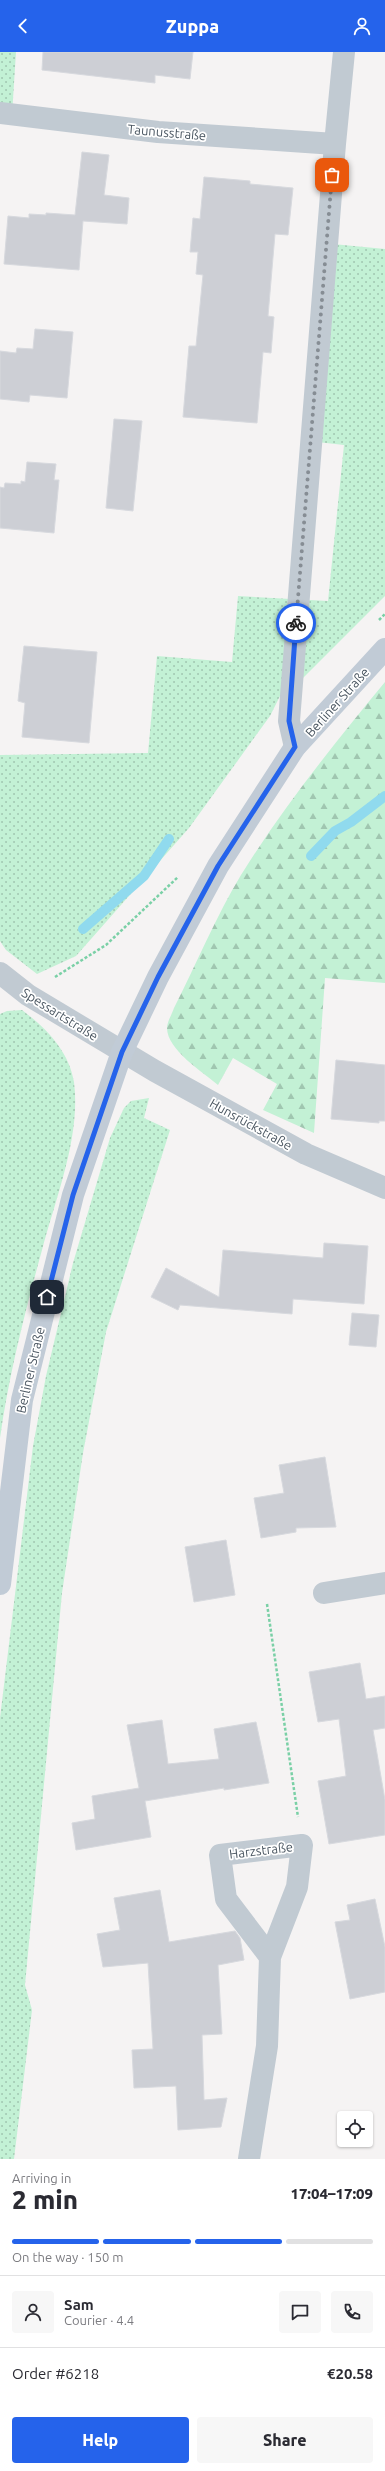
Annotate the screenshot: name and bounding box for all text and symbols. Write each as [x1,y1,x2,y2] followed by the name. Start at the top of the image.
[12,15,34,37] icon: back
[351,15,373,37] icon: person
[166,16,219,36] text: Zuppa
[127,122,207,142] street label: Taunusstraße
[315,158,349,192] pin
[321,164,343,186] icon: bag
[276,603,316,643] courier
[285,612,307,634] icon: bike
[302,665,372,739] street label: Berliner Straße
[19,985,101,1043] street label: Spessartstraße
[207,1096,295,1152] street label: Hunsrückstraße
[30,1280,64,1314] pin
[36,1286,58,1308] icon: home
[13,1326,47,1414] street label: Berliner Straße
[228,1839,294,1861] street label: Harzstraße
[337,2111,373,2147] map controls
[337,2111,373,2147] button: locate
[12,2171,71,2185] text: Arriving in
[12,2185,78,2214] text: 2 min
[290,2185,373,2202] text: 17:04–17:09
[12,2250,124,2264] text: On the way · 150 m
[12,2291,54,2333] button: person
[279,2291,321,2333] button: chat
[331,2291,373,2333] button: phone
[64,2296,94,2313] text: Sam
[64,2313,134,2327] text: Courier · 4.4
[12,2365,99,2382] text: Order #6218
[327,2365,373,2382] text: €20.58
[12,2417,189,2463] button: Help
[197,2417,373,2463] button: Share

